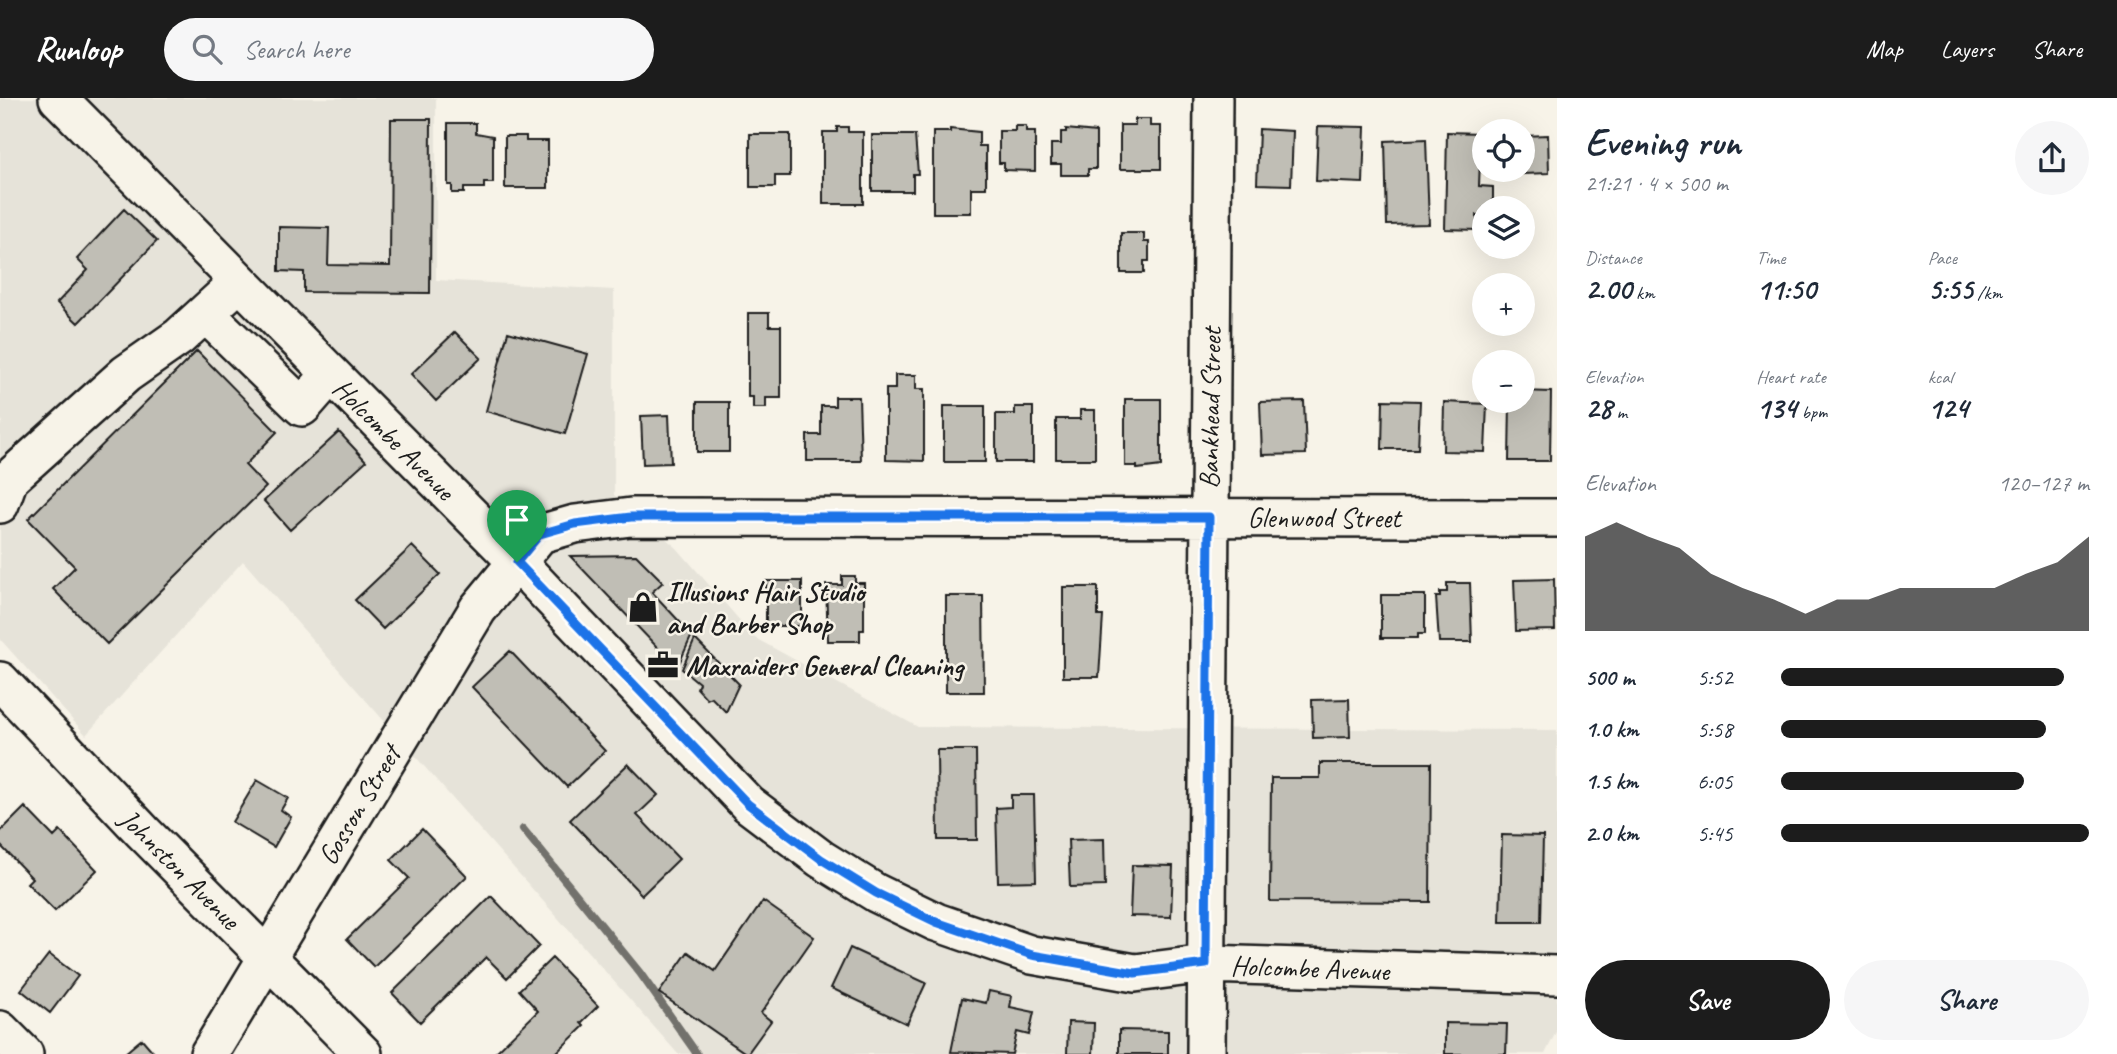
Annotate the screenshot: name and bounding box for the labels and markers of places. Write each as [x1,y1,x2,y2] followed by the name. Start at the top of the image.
[487,490,547,562] pin
[666,574,867,641] place label: Illusions Hair Studio and Barber Shop
[626,590,660,624] shop icon: Illusions Hair Studio and Barber Shop
[646,648,680,682] office icon: Maxraiders General Cleaning
[686,648,966,683] place label: Maxraiders General Cleaning

